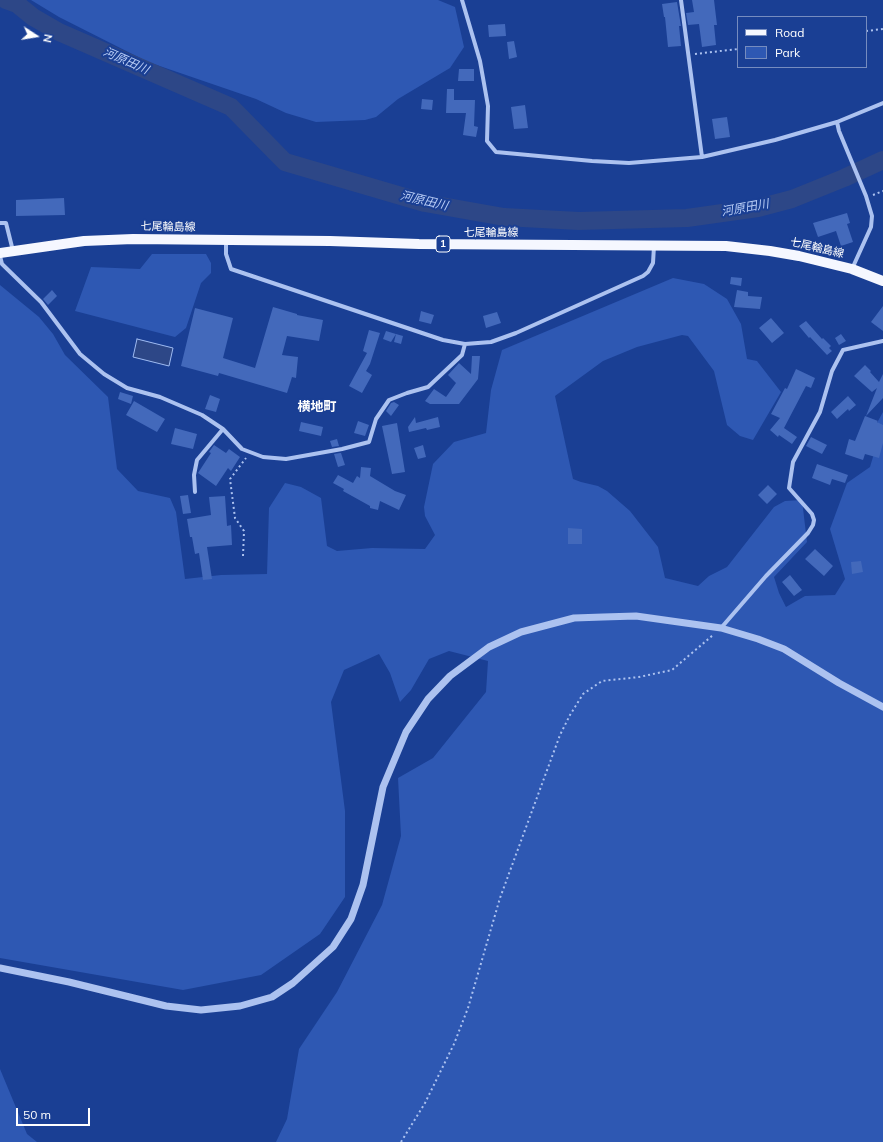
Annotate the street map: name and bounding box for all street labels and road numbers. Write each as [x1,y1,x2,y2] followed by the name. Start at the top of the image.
[140,220,196,234] street label: 七尾輪島線
[464,226,518,240] street label: 七尾輪島線
[789,235,845,261] street label: 七尾輪島線
[436,236,450,252] road number: 1

